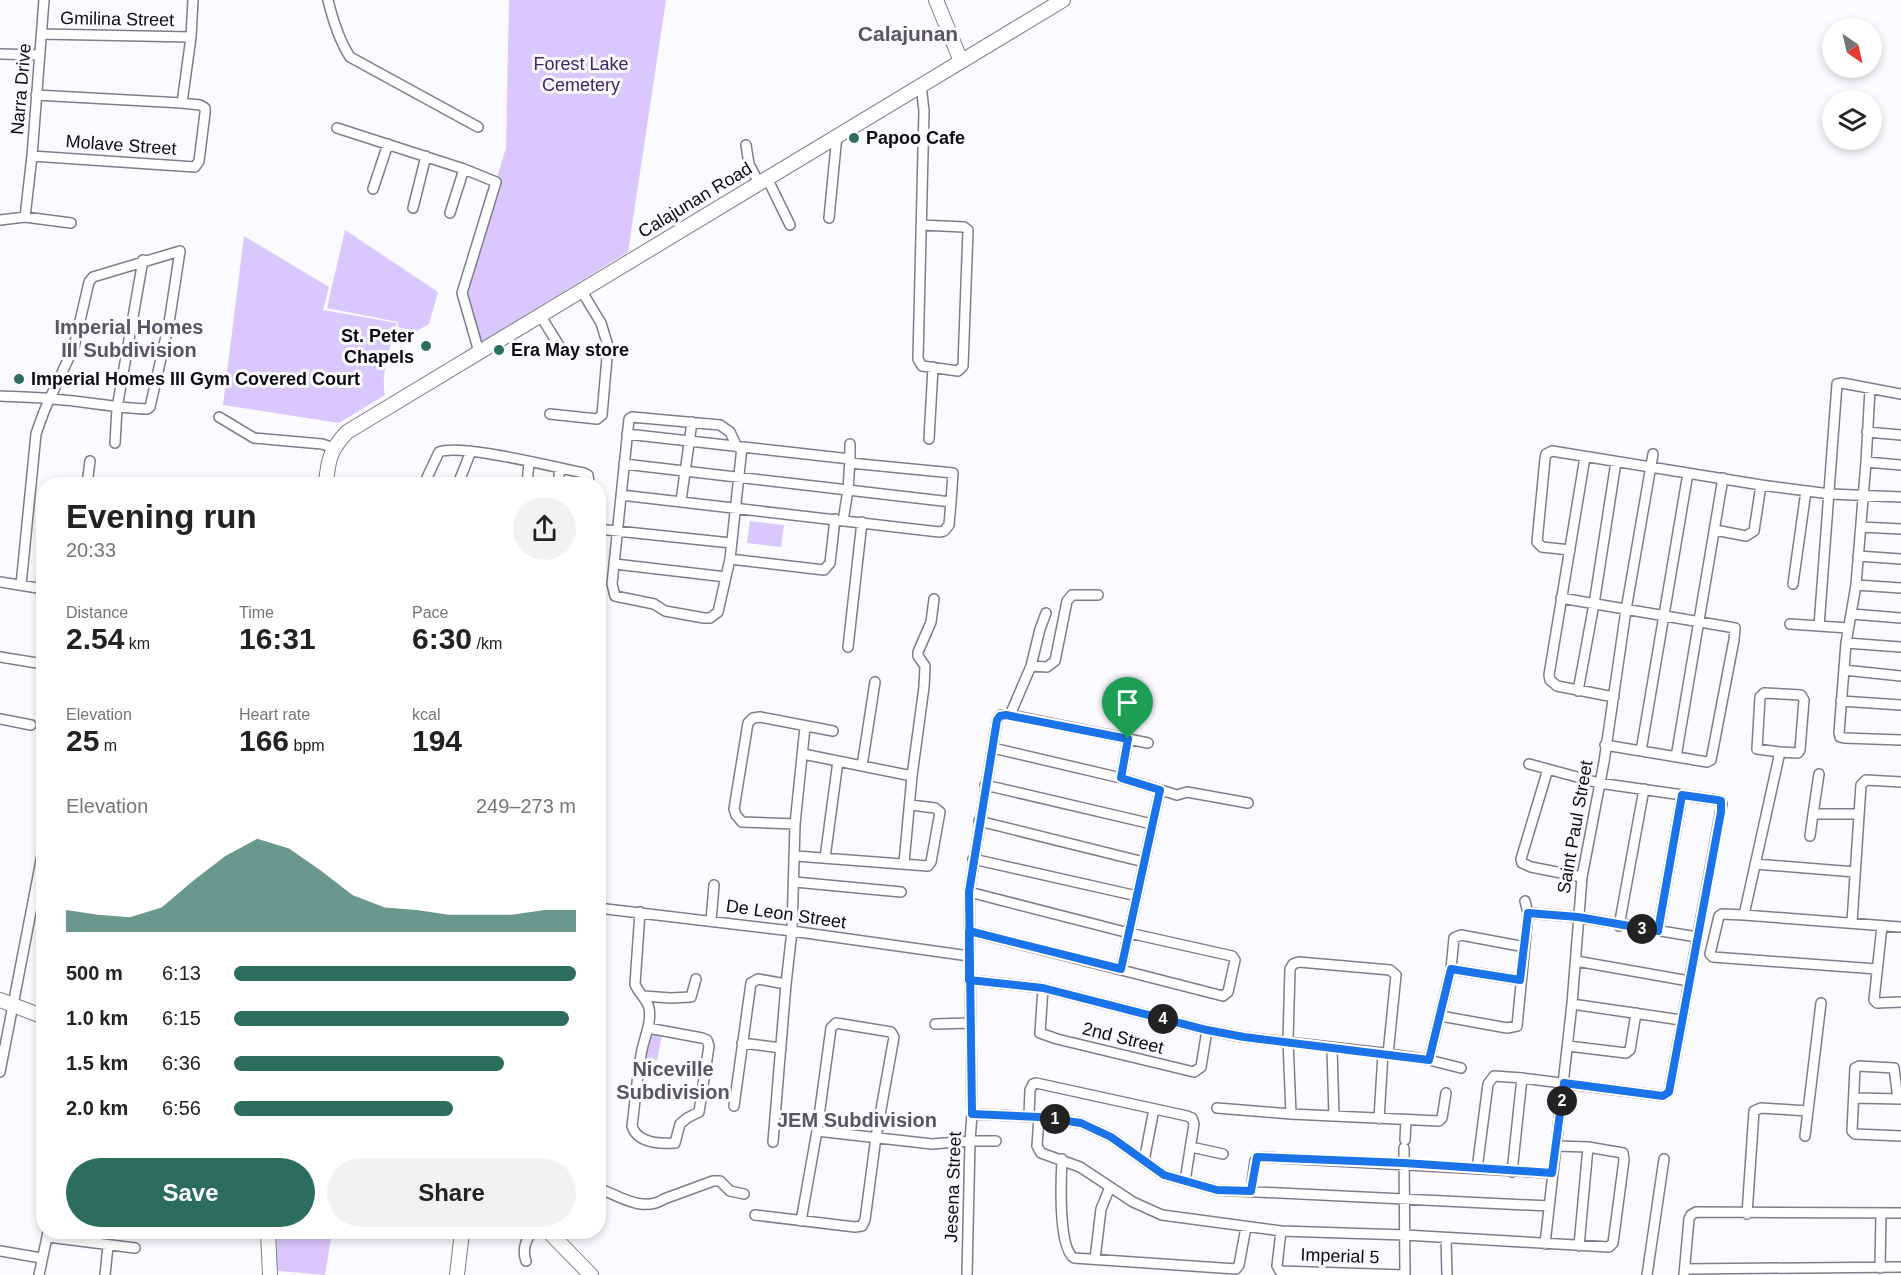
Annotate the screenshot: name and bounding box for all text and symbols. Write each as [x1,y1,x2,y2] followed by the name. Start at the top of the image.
[60,8,174,30] street label: Gmilina Street
[1822,18,1882,78] north arrow
[1822,18,1882,150] map controls
[858,22,958,45] district label: Calajunan
[7,42,35,136] street label: Narra Drive
[533,54,629,95] park label: Forest Lake Cemetery
[1822,90,1882,150] button: layers
[866,128,965,148] place label: Papoo Cafe
[65,131,177,159] street label: Molave Street
[847,131,861,145] marker: Papoo Cafe
[635,158,755,242] street label: Calajunan Road
[55,316,203,361] district label: Imperial Homes III Subdivision
[341,326,414,367] place label: St. Peter Chapels
[419,339,433,353] marker: St. Peter Chapels
[511,340,629,360] place label: Era May store
[492,343,506,357] marker: Era May store
[31,369,360,389] place label: Imperial Homes III Gym Covered Court
[12,372,26,386] marker: Imperial Homes III Gym Covered Court
[513,497,576,560] button: share
[66,498,257,535] text: Evening run
[66,539,116,561] text: 20:33
[66,604,128,621] text: Distance
[239,604,274,621] text: Time
[412,604,448,621] text: Pace
[66,622,124,655] text: 2.54
[239,622,316,655] text: 16:31
[412,622,472,655] text: 6:30
[124,635,150,652] text: km
[472,635,502,652] text: /km
[1102,677,1153,739] pin
[1111,686,1144,719] icon: arrive
[66,706,132,723] text: Elevation
[239,706,310,723] text: Heart rate
[412,706,440,723] text: kcal
[66,724,99,757] text: 25
[239,724,289,757] text: 166
[412,724,462,757] text: 194
[99,737,117,754] text: m
[289,737,325,754] text: bpm
[1553,759,1597,895] street label: Saint Paul Street
[66,795,148,817] text: Elevation
[476,795,576,817] text: 249–273 m
[725,896,847,932] street label: De Leon Street
[1627,914,1657,944] pin: 3
[1638,920,1646,937] text: 3
[66,962,123,984] text: 500 m
[162,962,201,984] text: 6:13
[1148,1004,1178,1034] pin: 4
[66,1007,128,1029] text: 1.0 km
[162,1007,201,1029] text: 6:15
[1159,1010,1167,1027] text: 4
[1080,1018,1166,1058] street label: 2nd Street
[66,1052,128,1074] text: 1.5 km
[162,1052,201,1074] text: 6:36
[616,1058,730,1103] district label: Niceville Subdivision
[1547,1086,1577,1116] pin: 2
[1558,1092,1566,1109] text: 2
[66,1097,128,1119] text: 2.0 km
[162,1097,201,1119] text: 6:56
[1040,1104,1070,1134] pin: 1
[777,1109,937,1131] district label: JEM Subdivision
[1051,1110,1059,1127] text: 1
[941,1131,965,1243] street label: Jesena Street
[66,1158,315,1227] button: Save
[327,1158,576,1227] button: Share
[1300,1245,1380,1267] street label: Imperial 5

